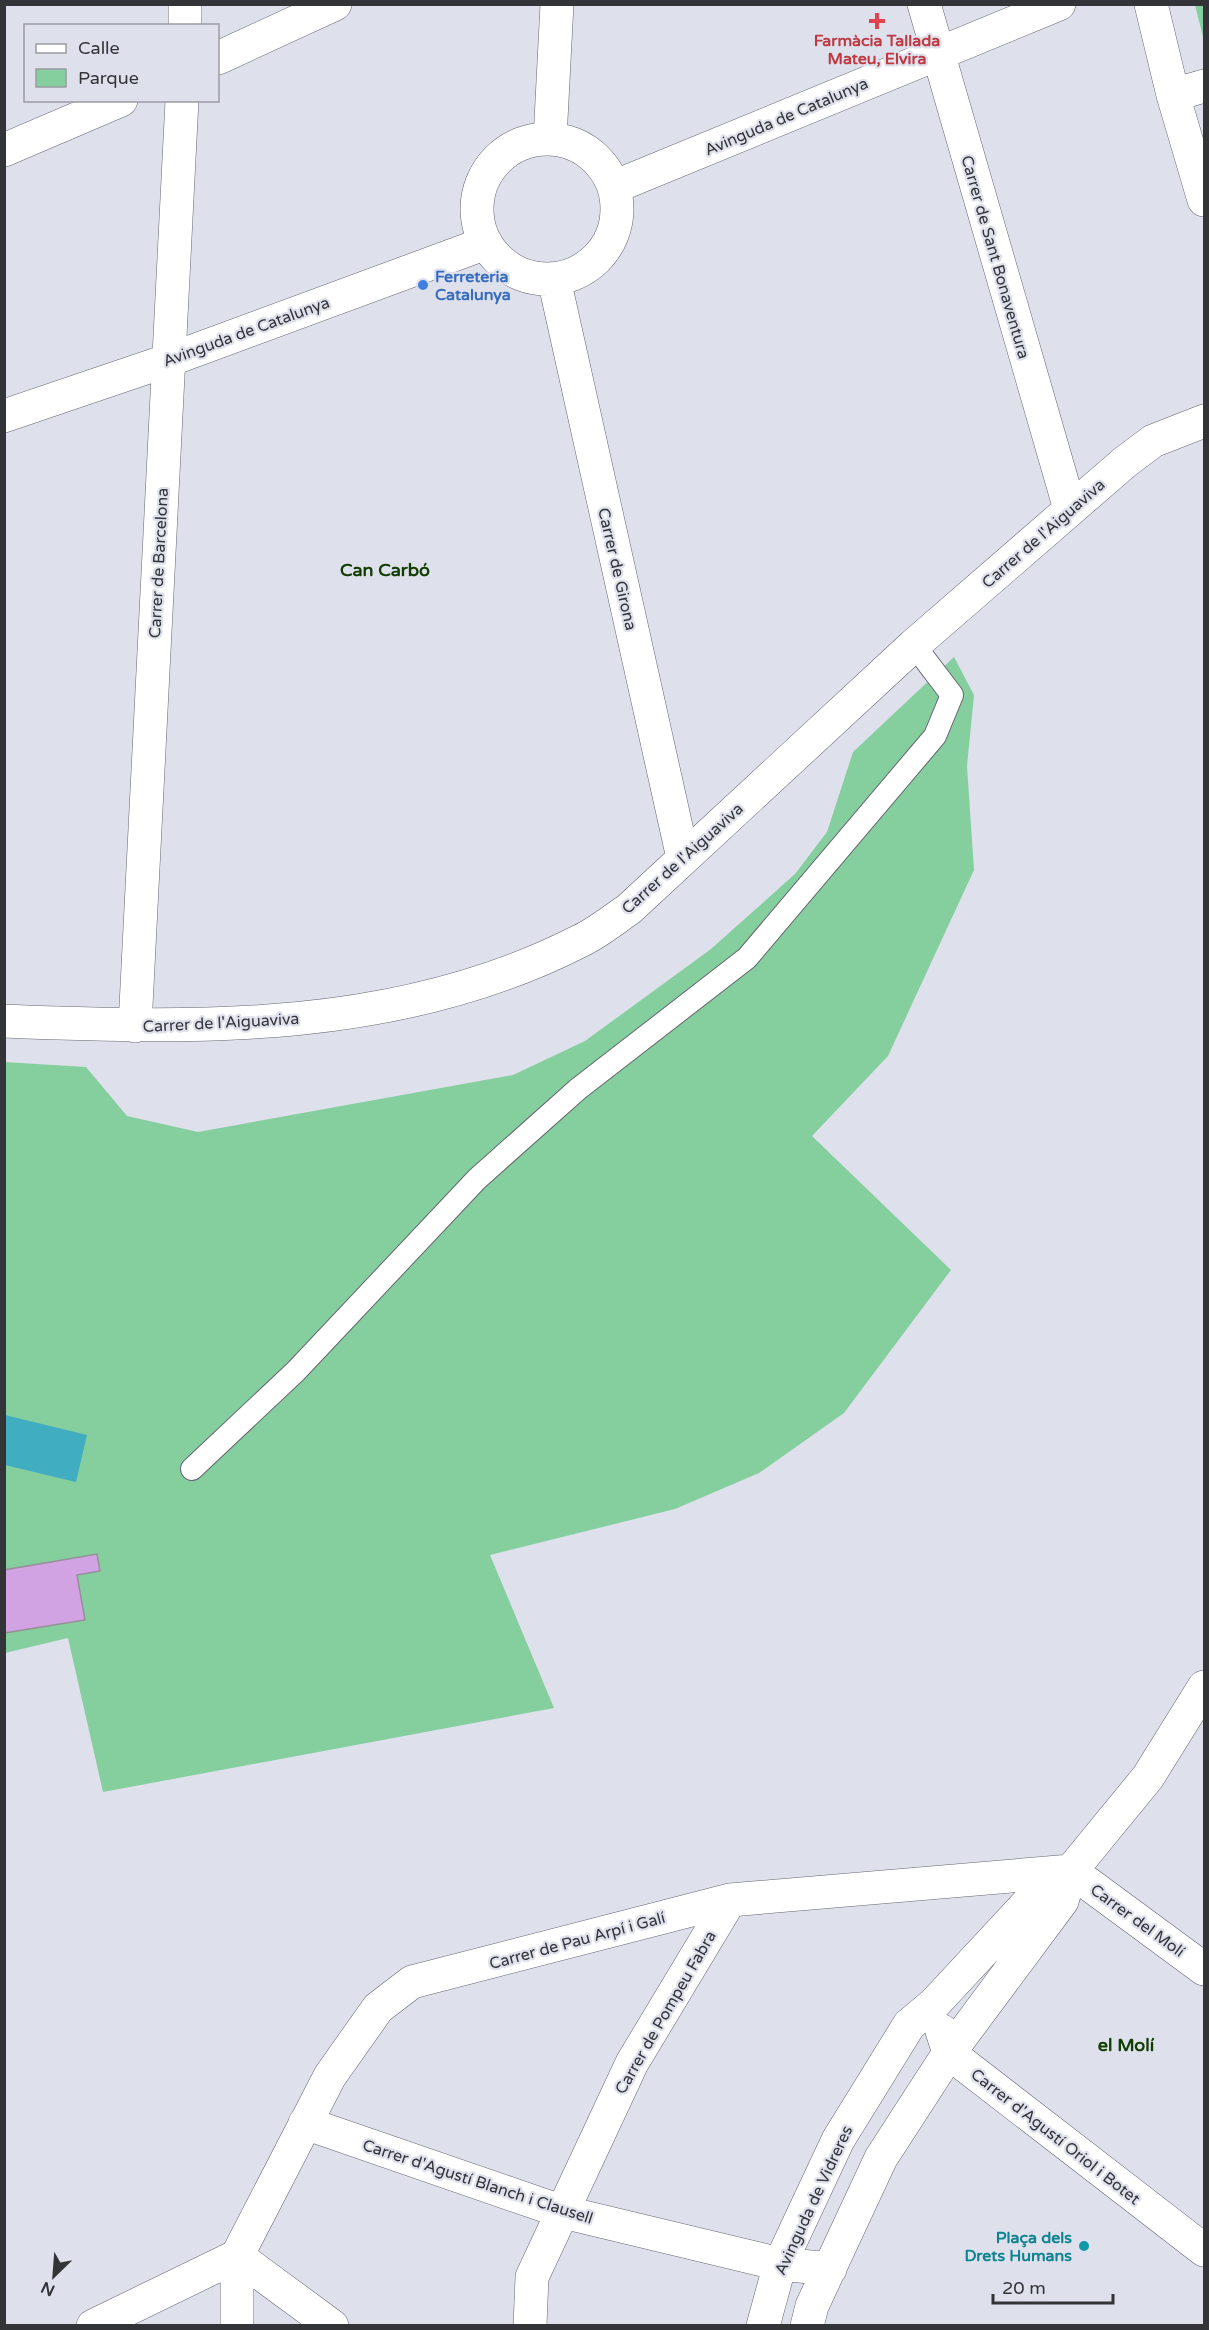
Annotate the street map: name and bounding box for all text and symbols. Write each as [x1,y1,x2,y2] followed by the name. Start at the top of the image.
[870,14,884,28] marker: Farmàcia Tallada Mateu, Elvira
[24,24,219,102] legend
[814,31,940,69] place label: Farmàcia Tallada Mateu, Elvira
[78,37,120,59] text: Calle
[78,67,139,89] text: Parque
[702,73,871,160] street label: Avinguda de Catalunya
[956,153,1034,361] street label: Carrer de Sant Bonaventura
[435,267,511,305] place label: Ferreteria Catalunya
[416,278,430,292] marker: Ferreteria Catalunya
[160,292,332,371] street label: Avinguda de Catalunya
[978,475,1109,593] street label: Carrer de l'Aiguaviva
[145,487,173,639] street label: Carrer de Barcelona
[593,506,641,632] street label: Carrer de Girona
[340,559,430,581] district label: Can Carbó
[618,799,748,919] street label: Carrer de l'Aiguaviva
[142,1009,300,1037] street label: Carrer de l'Aiguaviva
[1086,1880,1188,1962] street label: Carrer del Molí
[487,1908,667,1974] street label: Carrer de Pau Arpí i Galí
[611,1927,721,2098] street label: Carrer de Pompeu Fabra
[1098,2034,1155,2056] district label: el Molí
[967,2064,1144,2209] street label: Carrer d'Agustí Oriol i Botet
[770,2123,857,2278] street label: Avinguda de Vidreres
[360,2135,596,2229] street label: Carrer d'Agustí Blanch i Clausell
[965,2228,1072,2266] place label: Plaça dels Drets Humans
[1077,2239,1091,2253] marker: Plaça dels Drets Humans
[24,2246,84,2306] north arrow
[993,2267,1113,2305] scale bar
[38,2277,58,2300] text: N
[1002,2277,1046,2299] text: 20 m

